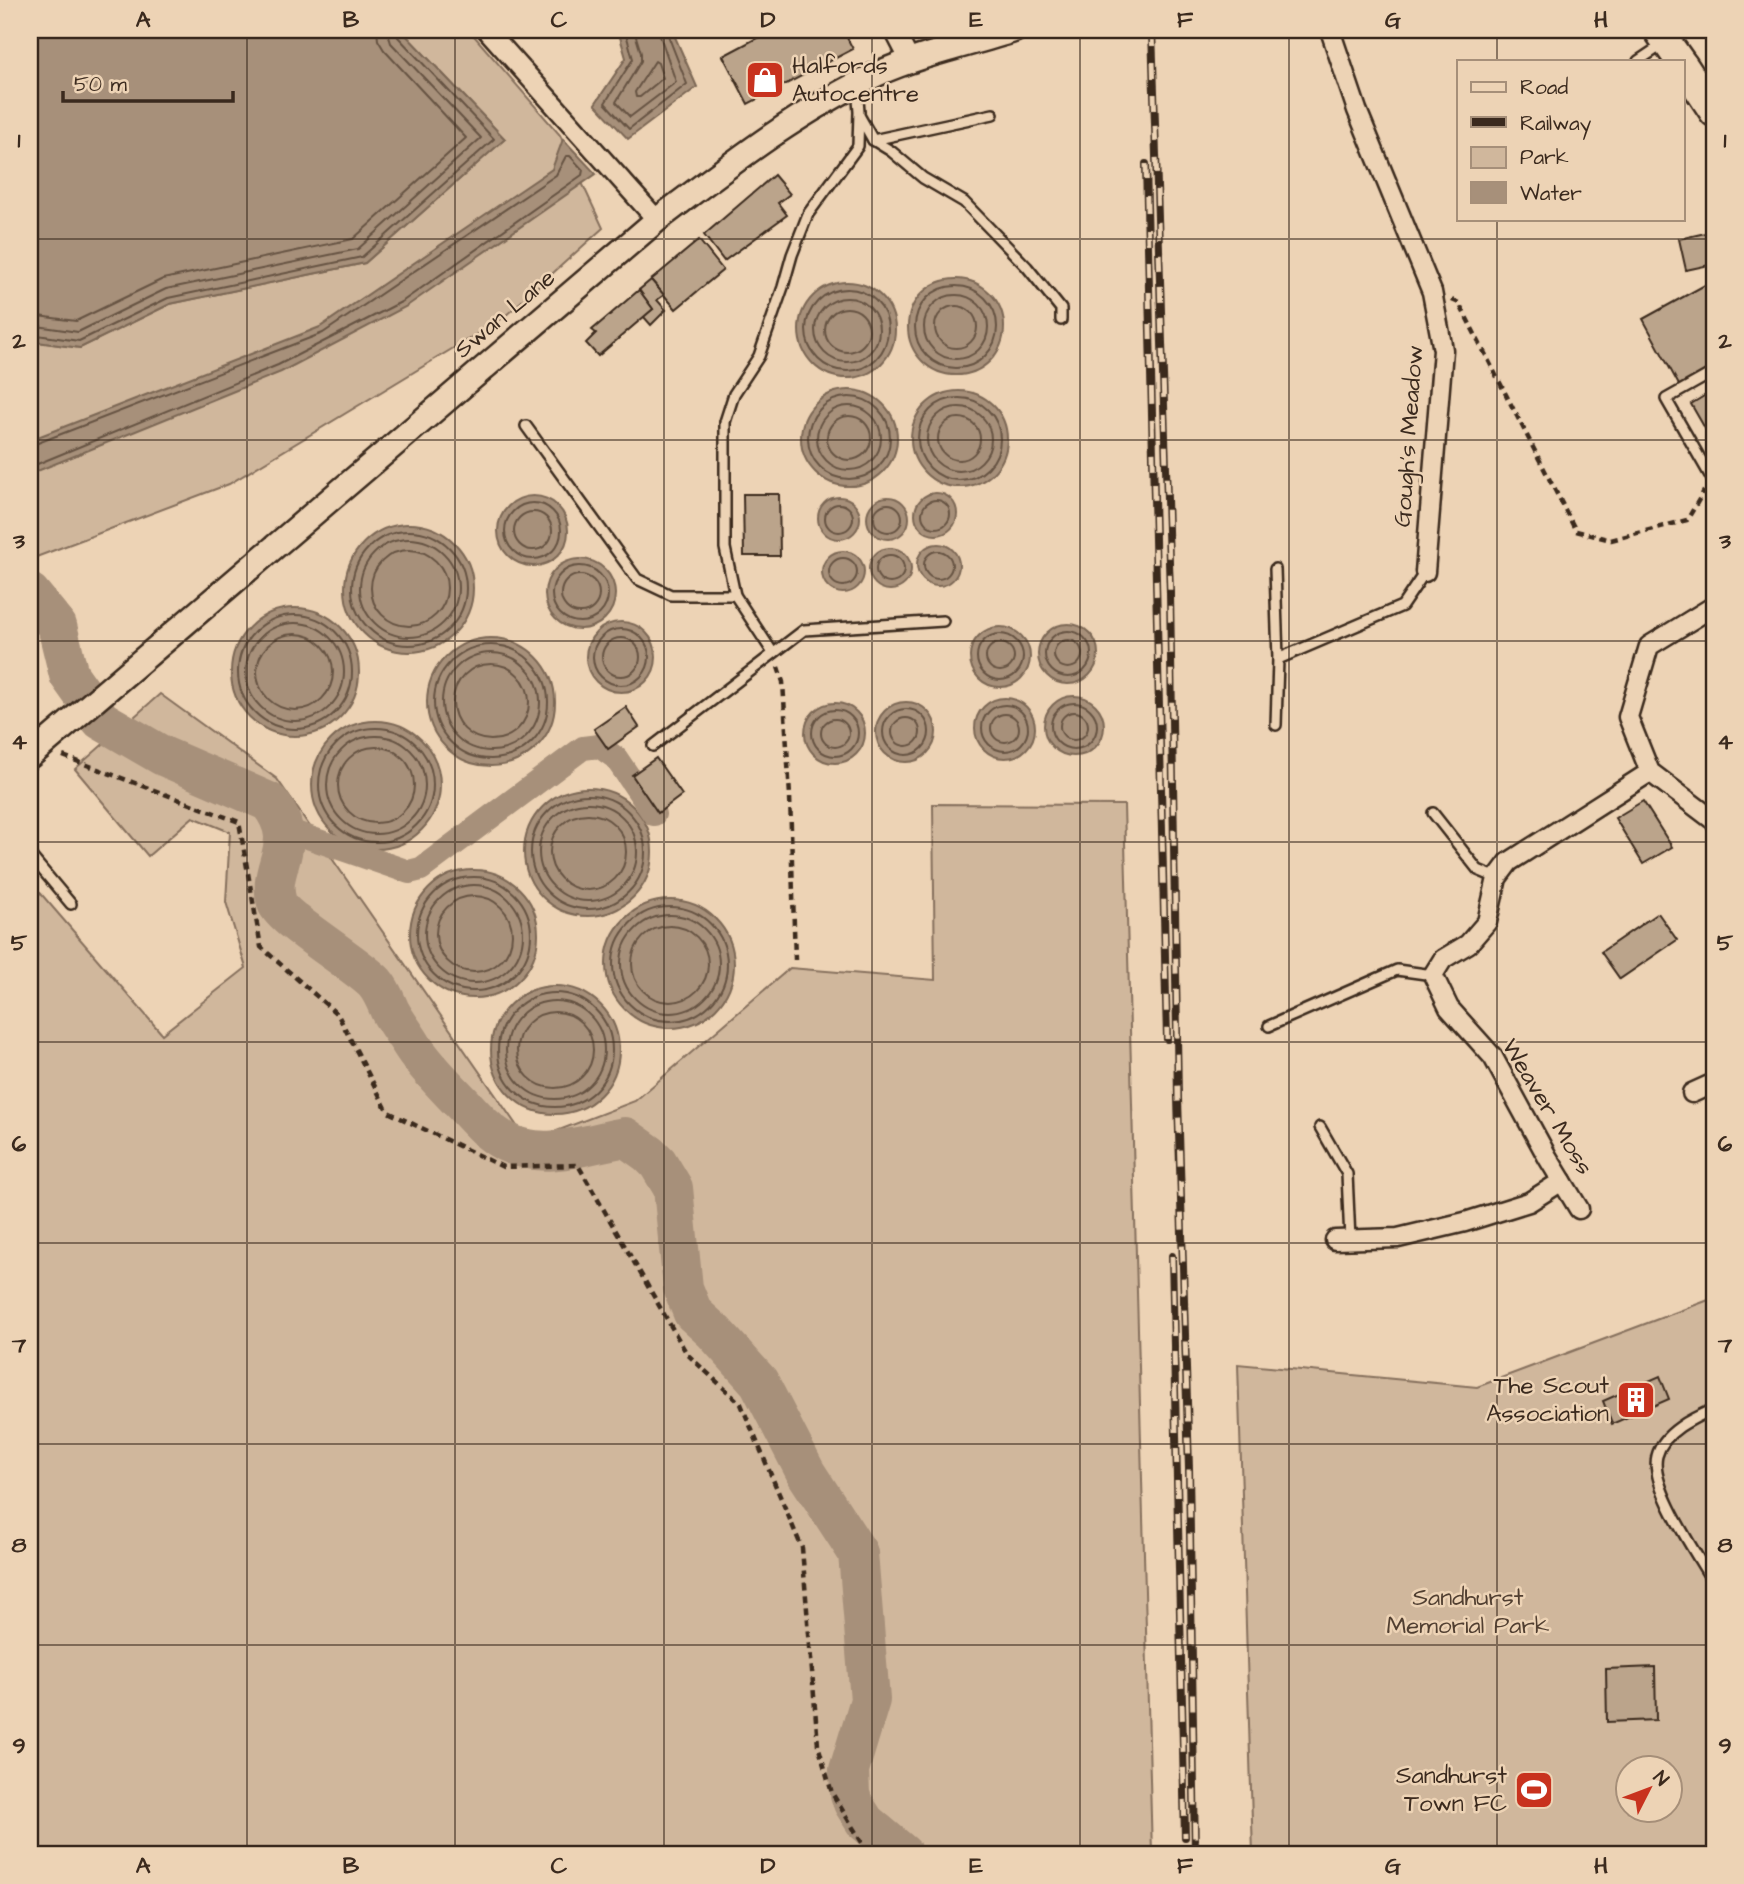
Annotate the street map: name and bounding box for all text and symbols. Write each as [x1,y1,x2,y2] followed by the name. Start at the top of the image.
[136,4,151,36] text: A
[343,4,360,36] text: B
[551,4,568,36] text: C
[761,4,776,36] text: D
[969,4,983,36] text: E
[1177,4,1194,36] text: F
[1385,4,1401,36] text: G
[1594,4,1608,36] text: H
[792,49,919,111] place label: Halfords Autocentre
[744,59,786,101] shop icon: Halfords Autocentre
[63,60,233,104] scale bar
[1457,60,1684,220] legend
[74,70,128,99] text: 50 m
[1520,73,1568,102] text: Road
[1520,109,1592,140] text: Railway
[18,124,21,156] text: 1
[1724,124,1727,156] text: 1
[1520,143,1569,172] text: Park
[1520,179,1582,208] text: Water
[447,262,563,366] street label: Swan Lane
[11,325,26,357] text: 2
[1717,325,1732,357] text: 2
[1386,344,1433,528] street label: Gough's Meadow
[12,525,25,557] text: 3
[1718,525,1731,557] text: 3
[11,726,27,758] text: 4
[1717,726,1733,758] text: 4
[11,927,28,959] text: 5
[1717,927,1734,959] text: 5
[1493,1032,1601,1182] street label: Weaver Moss
[12,1128,27,1160] text: 6
[1718,1128,1733,1160] text: 6
[11,1329,27,1361] text: 7
[1717,1329,1733,1361] text: 7
[1486,1369,1609,1431] place label: The Scout Association
[1615,1379,1657,1421] building icon: The Scout Association
[12,1529,27,1561] text: 8
[1718,1529,1733,1561] text: 8
[1387,1581,1550,1643] park label: Sandhurst Memorial Park
[12,1730,26,1762] text: 9
[1718,1730,1732,1762] text: 9
[1614,1755,1684,1825] north arrow
[1396,1759,1507,1821] place label: Sandhurst Town FC
[1646,1765,1675,1792] text: N
[1513,1769,1555,1811] sports icon: Sandhurst Town FC
[136,1850,151,1882] text: A
[343,1850,360,1882] text: B
[551,1850,568,1882] text: C
[761,1850,776,1882] text: D
[969,1850,983,1882] text: E
[1177,1850,1194,1882] text: F
[1385,1850,1401,1882] text: G
[1594,1850,1608,1882] text: H

